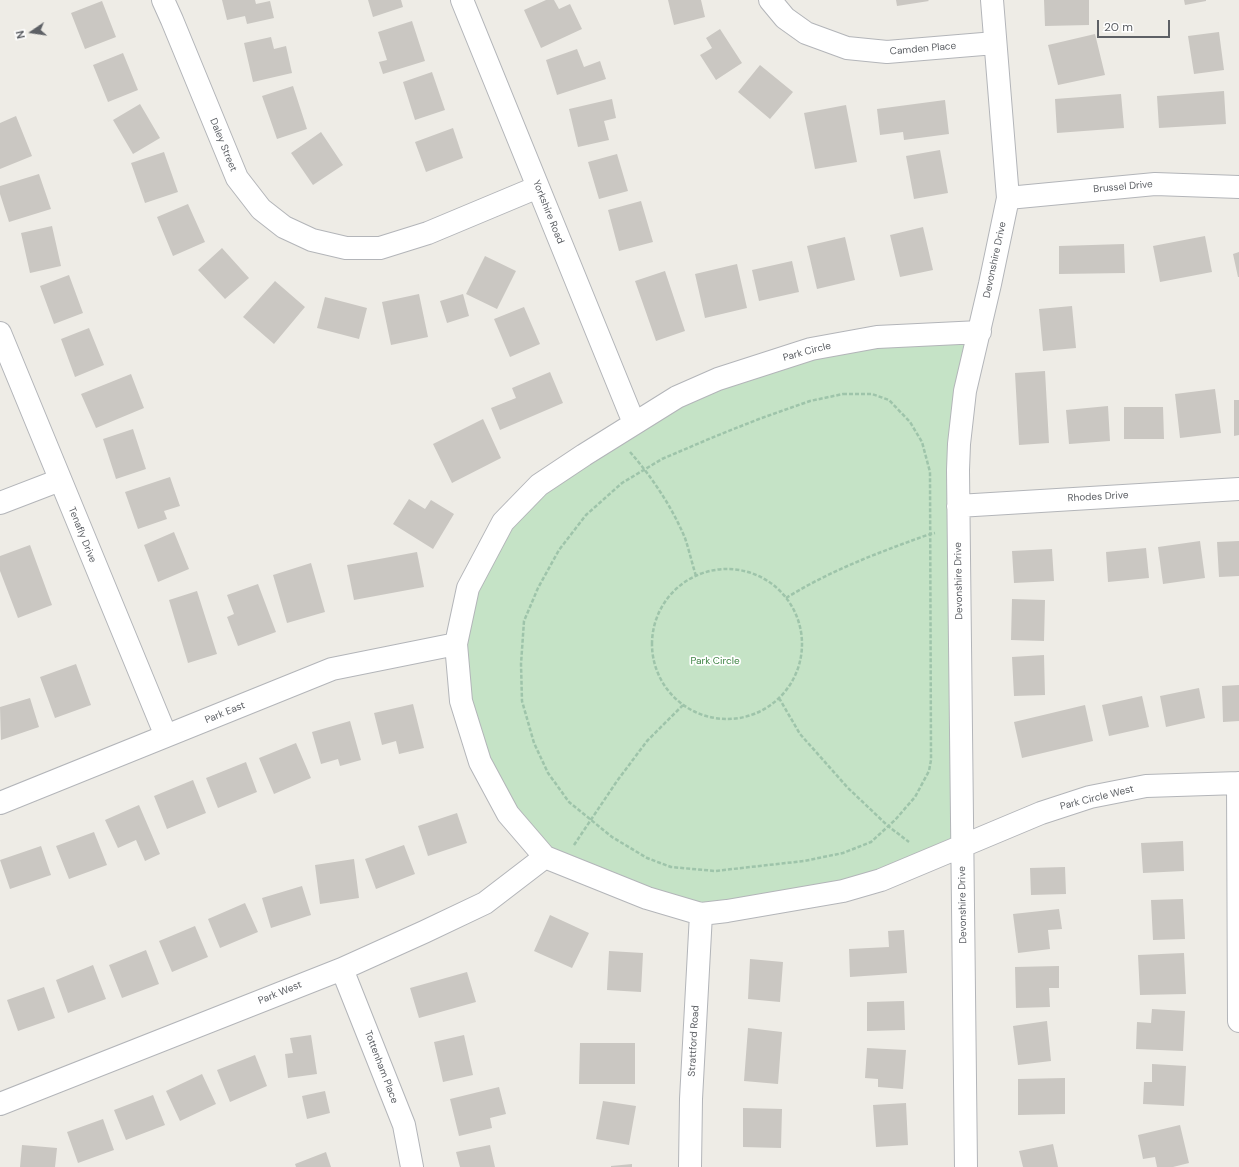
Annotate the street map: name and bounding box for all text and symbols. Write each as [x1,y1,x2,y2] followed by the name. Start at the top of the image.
[12,12,52,52] north arrow
[1099,12,1172,38] scale bar
[1104,19,1133,35] text: 20 m
[13,29,28,40] text: N
[889,40,957,58] street label: Camden Place
[207,117,239,173] street label: Daley Street
[530,178,566,246] street label: Yorkshire Road
[1093,178,1153,196] street label: Brussel Drive
[981,221,1009,299] street label: Devonshire Drive
[782,340,832,364] street label: Park Circle
[1067,489,1129,505] street label: Rhodes Drive
[65,505,99,565] street label: Tenafly Drive
[952,542,966,620] street label: Devonshire Drive
[690,655,740,667] park label: Park Circle
[203,700,247,726] street label: Park East
[1059,783,1135,813] street label: Park Circle West
[956,866,970,944] street label: Devonshire Drive
[256,979,304,1007] street label: Park West
[686,1005,702,1077] street label: Strattford Road
[362,1029,400,1105] street label: Tottenham Place

